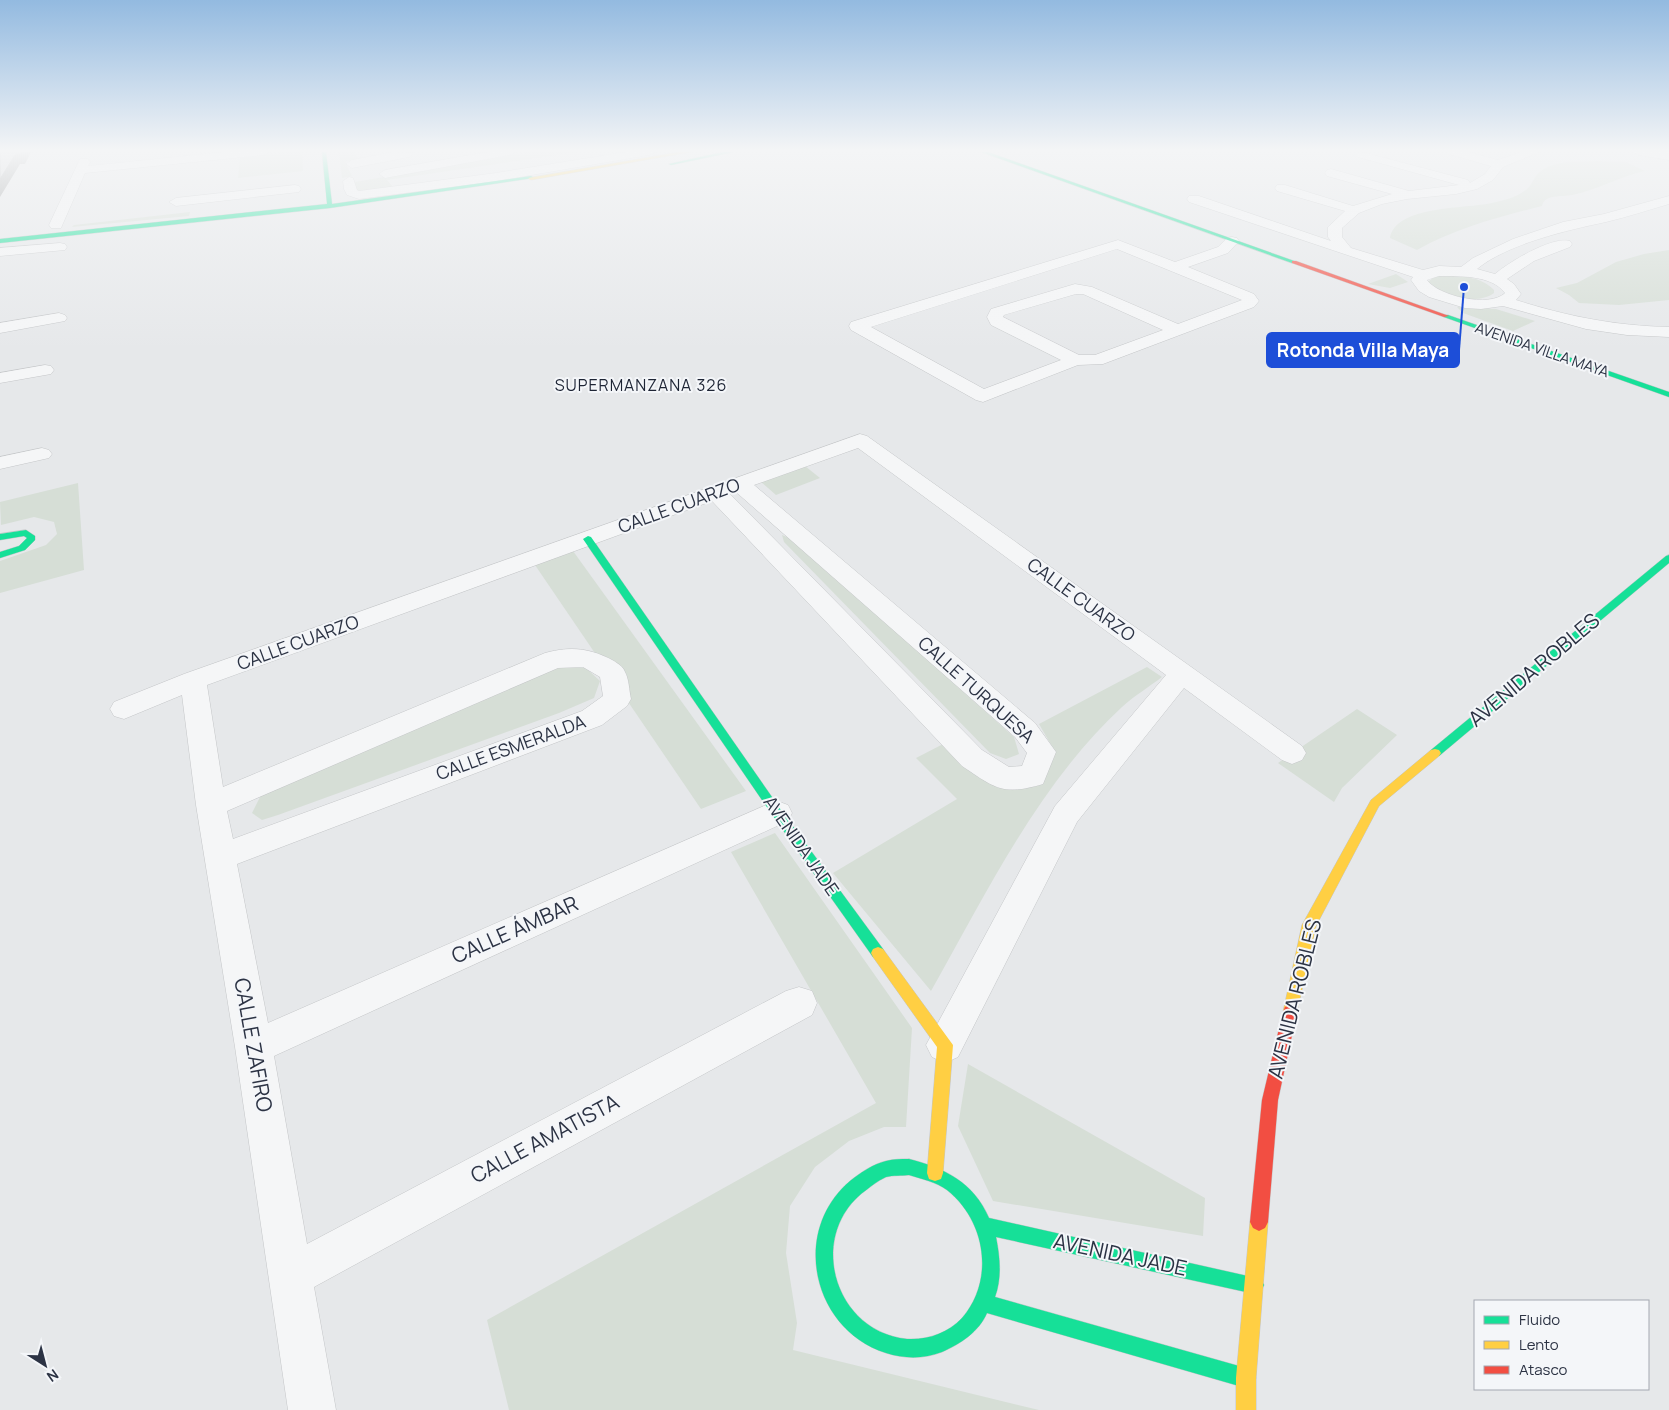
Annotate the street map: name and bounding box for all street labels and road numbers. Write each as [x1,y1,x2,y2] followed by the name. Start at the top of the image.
[1472,317,1612,382] street label: AVENIDA VILLA MAYA
[614,472,743,538] street label: CALLE CUARZO
[1023,552,1140,647] street label: CALLE CUARZO
[1462,606,1605,732] street label: AVENIDA ROBLES
[233,609,362,675] street label: CALLE CUARZO
[913,631,1040,748] street label: CALLE TURQUESA
[433,709,589,785] street label: CALLE ESMERALDA
[759,791,845,900] street label: AVENIDA JADE
[447,889,582,970] street label: CALLE ÁMBAR
[1261,916,1327,1081] street label: AVENIDA ROBLES
[228,976,280,1114] street label: CALLE ZAFIRO
[465,1087,624,1189] street label: CALLE AMATISTA
[1051,1226,1189,1282] street label: AVENIDA JADE

